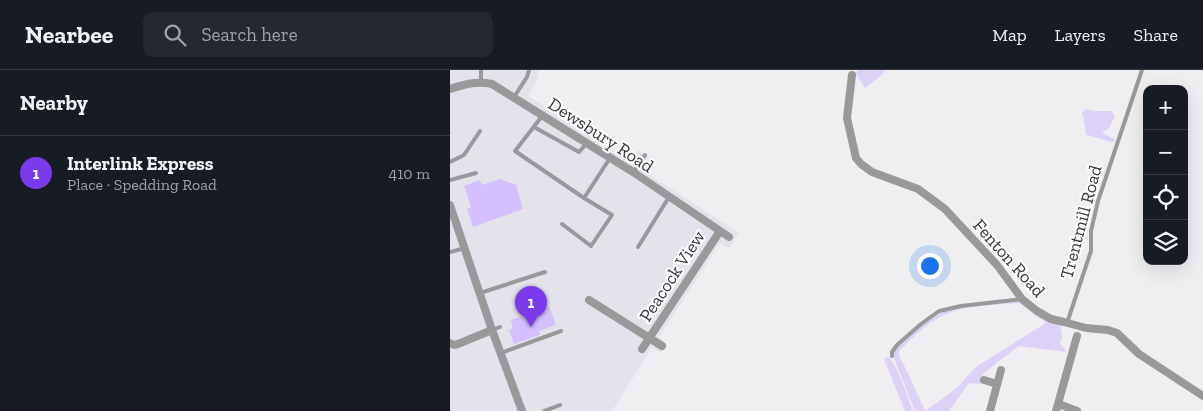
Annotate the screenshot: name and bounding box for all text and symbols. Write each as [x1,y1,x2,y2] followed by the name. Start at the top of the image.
[143,12,493,57] search box
[25,20,113,49] text: Nearbee
[161,21,189,49] icon: search
[201,23,298,46] text: Search here
[992,24,1027,46] text: Map
[1055,24,1106,46] text: Layers
[1134,24,1178,46] text: Share
[1143,85,1188,265] map controls
[1143,85,1188,130] button: +
[20,90,88,115] text: Nearby
[544,93,658,177] street label: Dewsbury Road
[1143,130,1188,175] button: −
[67,152,214,175] text: Interlink Express
[1055,163,1107,281] street label: Trentmill Road
[33,164,39,183] text: 1
[389,164,430,183] text: 410 m
[67,175,217,194] text: Place · Spedding Road
[1143,175,1188,220] button: locate
[968,214,1050,302] street label: Fenton Road
[1143,220,1188,265] button: layers
[634,226,710,326] street label: Peacock View
[917,253,943,279] your location
[515,286,547,327] pin: 1

